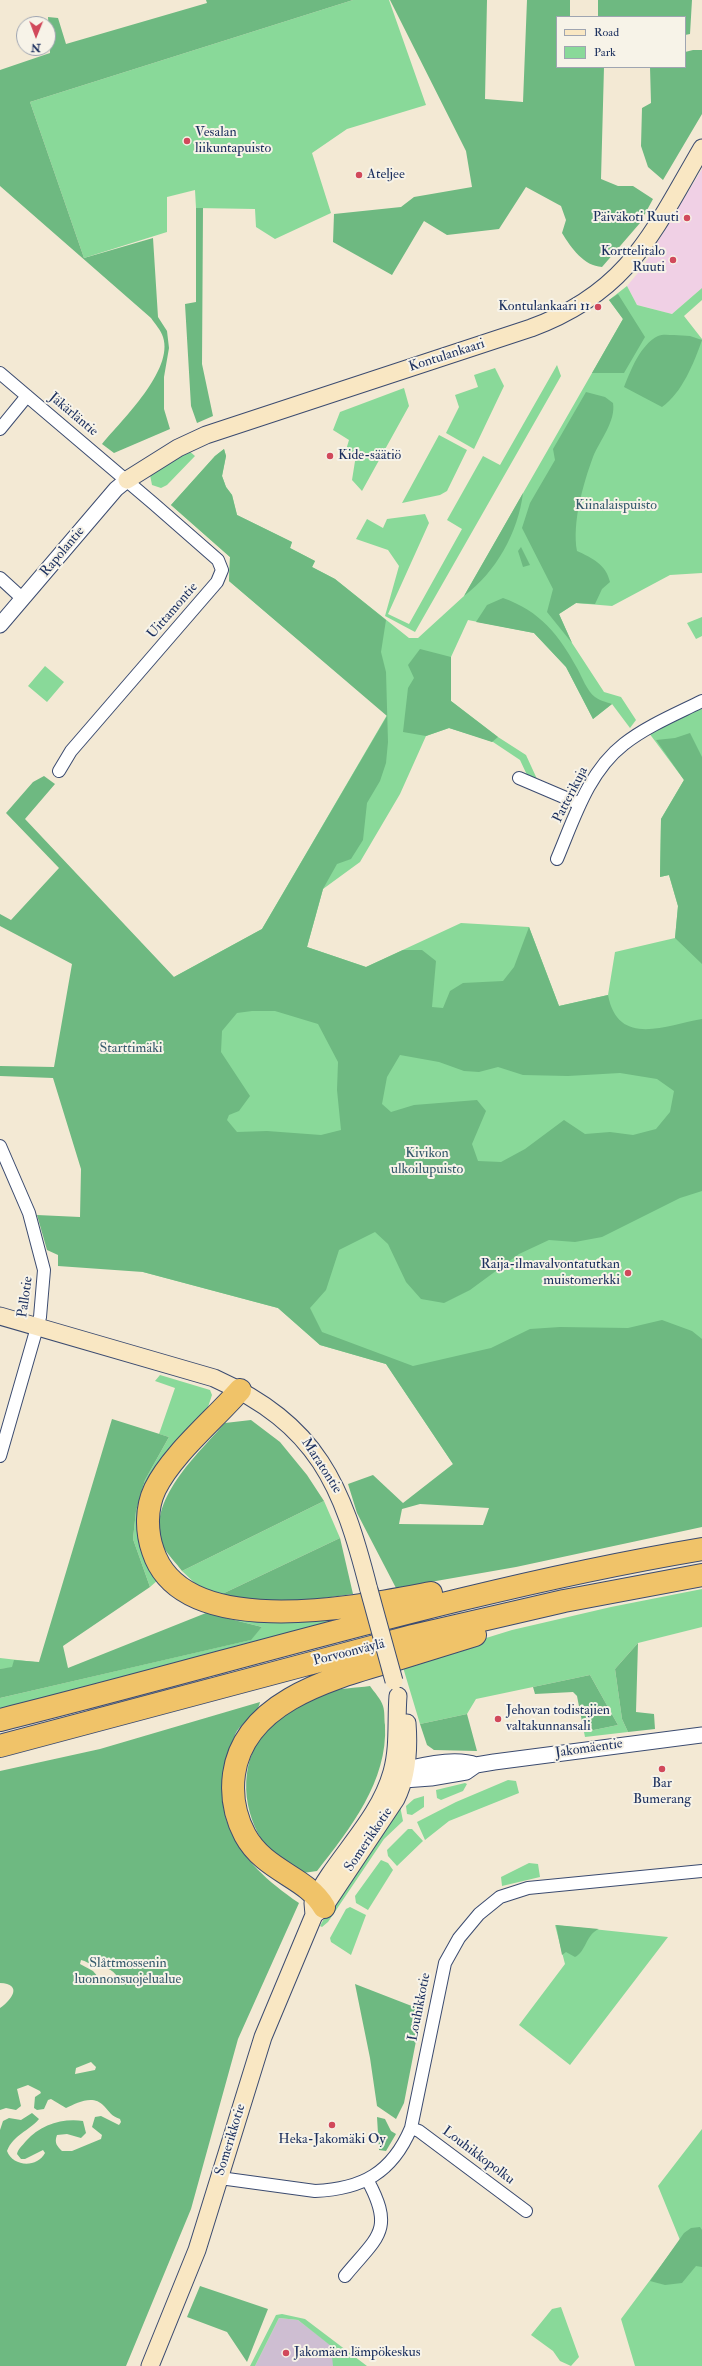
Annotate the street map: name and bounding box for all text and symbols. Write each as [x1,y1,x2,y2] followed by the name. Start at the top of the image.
[16,16,56,56] north arrow
[556,16,686,68] legend
[594,25,619,40] text: Road
[31,41,41,54] text: N
[594,45,616,60] text: Park
[195,125,271,158] place label: Vesalan liikuntapuisto
[182,136,192,146] marker: Vesalan liikuntapuisto
[367,167,405,183] place label: Ateljee
[354,170,364,180] marker: Ateljee
[593,210,679,226] place label: Päiväkoti Ruuti
[682,213,692,223] marker: Päiväkoti Ruuti
[601,244,665,276] place label: Korttelitalo Ruuti
[668,255,678,265] marker: Korttelitalo Ruuti
[498,299,590,315] place label: Kontulankaari 11
[593,302,603,312] marker: Kontulankaari 11
[407,336,487,376] street label: Kontulankaari
[45,390,101,440] street label: Jäkärläntie
[338,448,401,464] place label: Kide-säätiö
[325,451,335,461] marker: Kide-säätiö
[575,498,657,514] park label: Kiinalaispuisto
[37,524,89,580] street label: Rapolantie
[144,580,202,642] street label: Uittamontie
[550,764,592,826] street label: Patterikuja
[99,1041,163,1057] park label: Starttimäki
[391,1146,463,1178] park label: Kivikon ulkoilupuisto
[481,1257,620,1290] place label: Raija-ilmavalvontatutkan muistomerkki
[623,1268,633,1278] marker: Raija-ilmavalvontatutkan muistomerkki
[15,1275,37,1319] street label: Pallotie
[297,1435,345,1497] street label: Maratontie
[311,1636,387,1670] street label: Porvoonväylä
[506,1703,610,1736] place label: Jehovan todistajien valtakunnansali
[493,1714,503,1724] marker: Jehovan todistajien valtakunnansali
[554,1736,624,1762] street label: Jakomäentie
[657,1764,667,1774] marker: Bar Bumerang
[633,1776,691,1808] place label: Bar Bumerang
[341,1805,397,1875] street label: Somerikkotie
[75,1956,181,1988] park label: Slåttmossenin luonnonsuojelualue
[405,1971,435,2043] street label: Louhikkotie
[212,2102,250,2178] street label: Somerikkotie
[327,2120,337,2130] marker: Heka-Jakomäki Oy
[439,2123,517,2189] street label: Louhikkopolku
[278,2132,386,2148] place label: Heka-Jakomäki Oy
[294,2345,421,2361] place label: Jakomäen lämpökeskus
[281,2348,291,2358] marker: Jakomäen lämpökeskus

